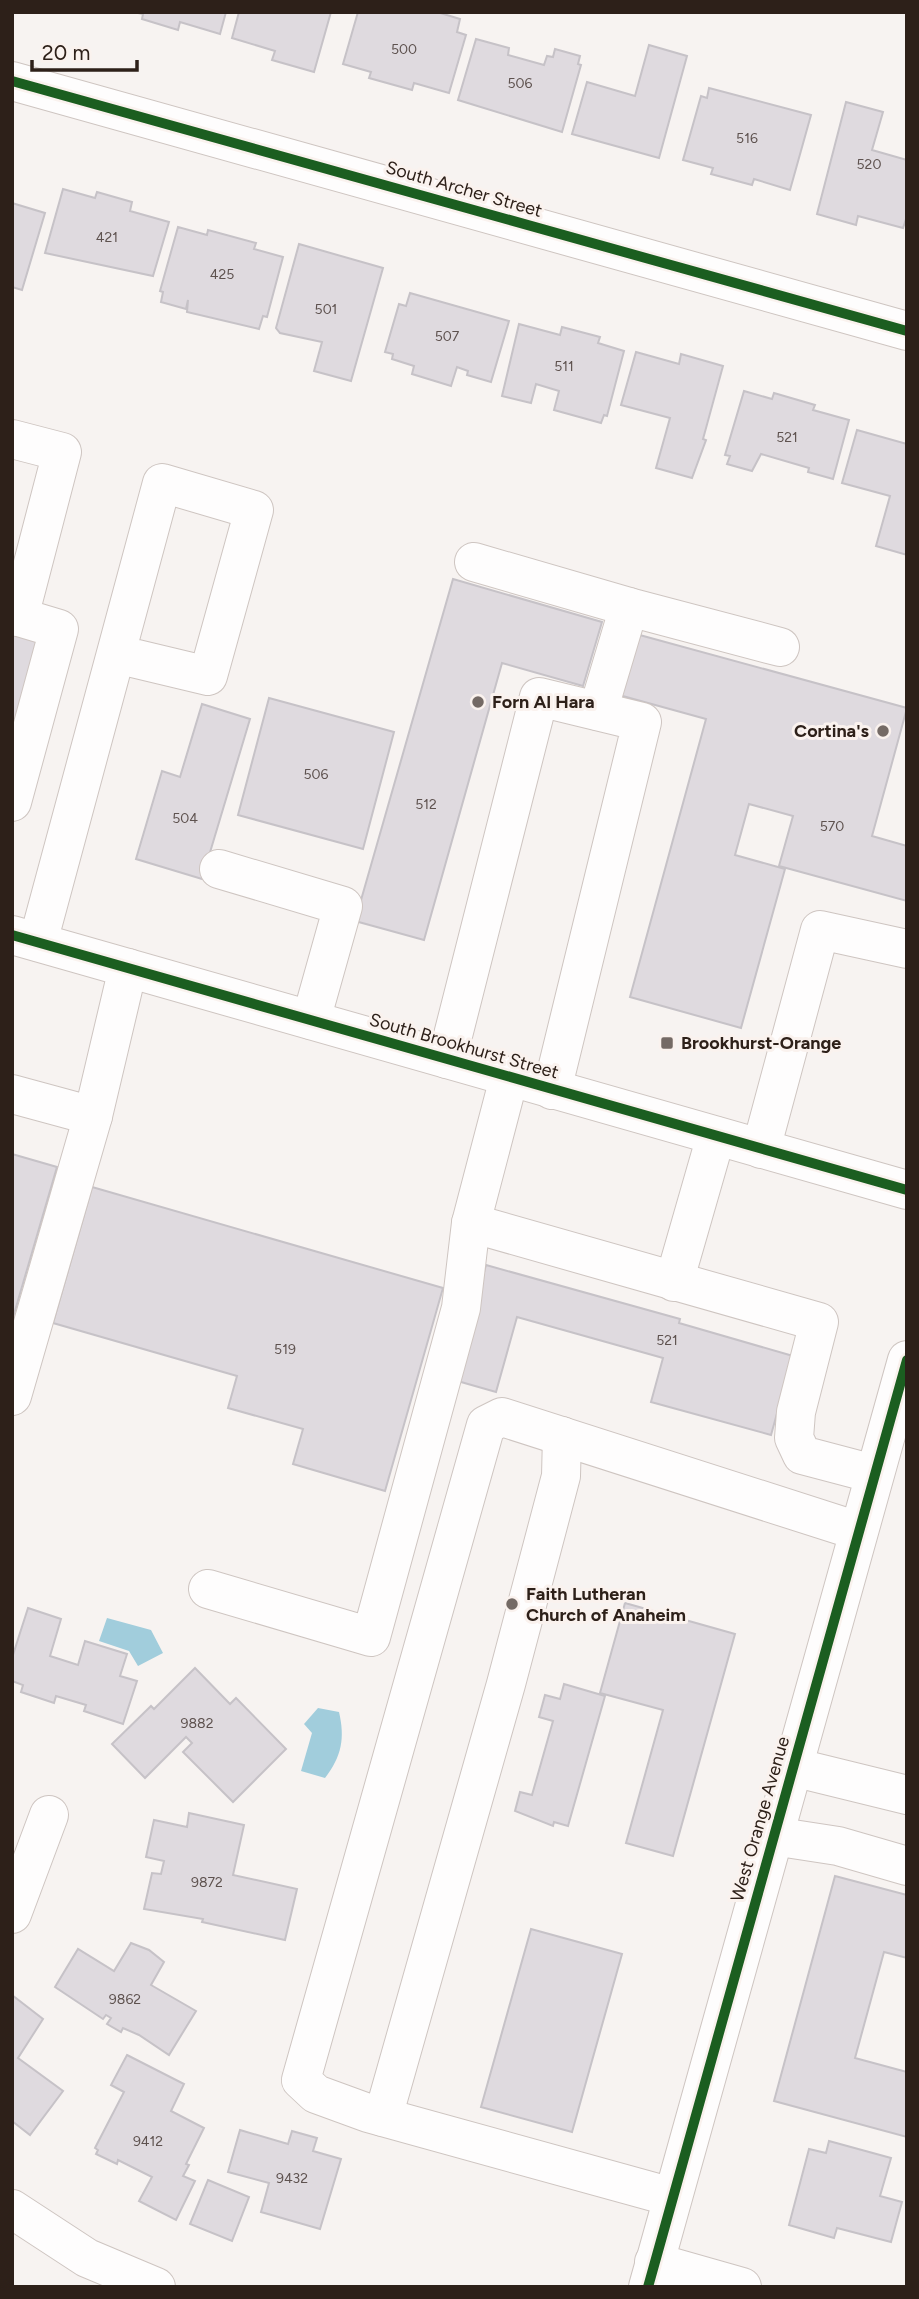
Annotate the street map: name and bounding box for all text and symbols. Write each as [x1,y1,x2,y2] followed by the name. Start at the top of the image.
[32,28,136,72] scale bar
[42,40,90,65] text: 20 m
[391,41,417,58] house number: 500
[508,75,533,92] house number: 506
[736,130,758,147] house number: 516
[383,156,545,222] street label: South Archer Street
[857,156,881,173] house number: 520
[96,229,118,246] house number: 421
[210,266,234,283] house number: 425
[315,301,337,318] house number: 501
[435,328,460,345] house number: 507
[554,358,574,375] house number: 511
[776,429,798,446] house number: 521
[492,691,595,713] place label: Forn Al Hara
[470,694,486,710] marker: Forn Al Hara
[794,720,870,742] place label: Cortina's
[875,723,891,739] marker: Cortina's
[304,766,329,783] house number: 506
[415,796,437,813] house number: 512
[172,810,198,827] house number: 504
[820,818,844,835] house number: 570
[367,1008,561,1084] street label: South Brookhurst Street
[681,1032,841,1054] place label: Brookhurst-Orange
[659,1035,675,1051] marker: Brookhurst-Orange
[656,1332,678,1349] house number: 521
[274,1341,296,1358] house number: 519
[526,1583,686,1626] place label: Faith Lutheran Church of Anaheim
[504,1596,520,1612] marker: Faith Lutheran Church of Anaheim
[181,1715,213,1732] house number: 9882
[726,1734,794,1904] street label: West Orange Avenue
[191,1874,223,1891] house number: 9872
[109,1991,141,2008] house number: 9862
[133,2133,163,2150] house number: 9412
[276,2170,308,2187] house number: 9432

